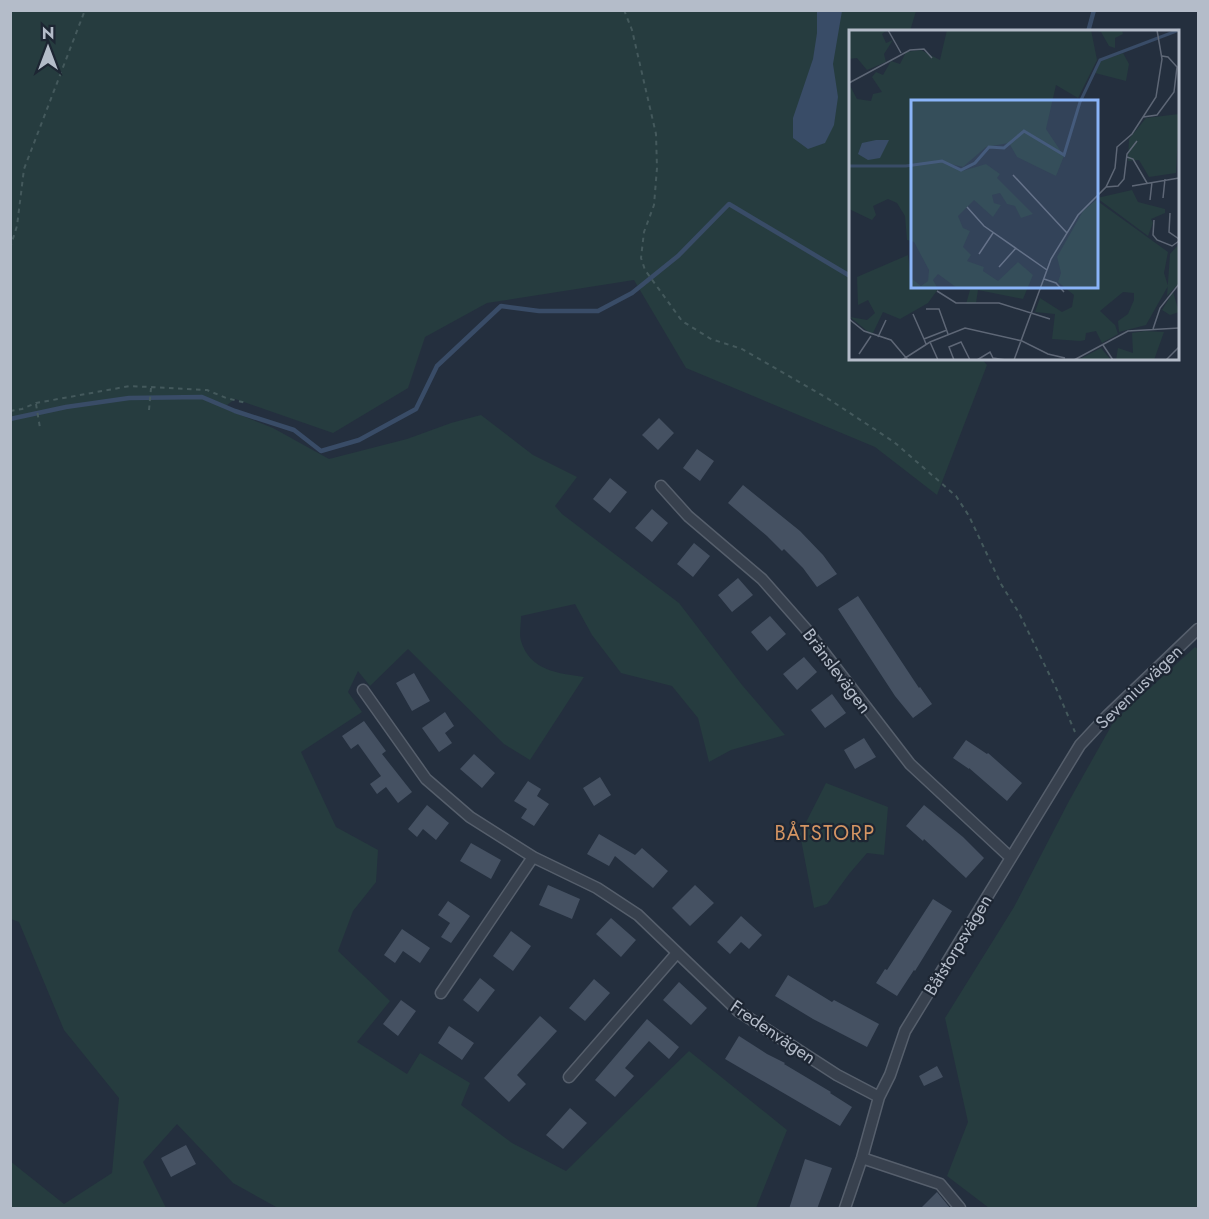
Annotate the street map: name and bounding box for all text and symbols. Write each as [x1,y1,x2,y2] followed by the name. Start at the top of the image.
[18,18,78,78] north arrow
[42,22,54,45] text: N
[849,30,1179,360] inset map
[796,623,878,719] street label: Bränslevägen
[1090,639,1188,735] street label: Seveniusvägen
[774,819,876,848] district label: BÅTSTORP
[918,890,998,1000] street label: Båtstorpsvägen
[725,994,821,1070] street label: Fredenvägen

